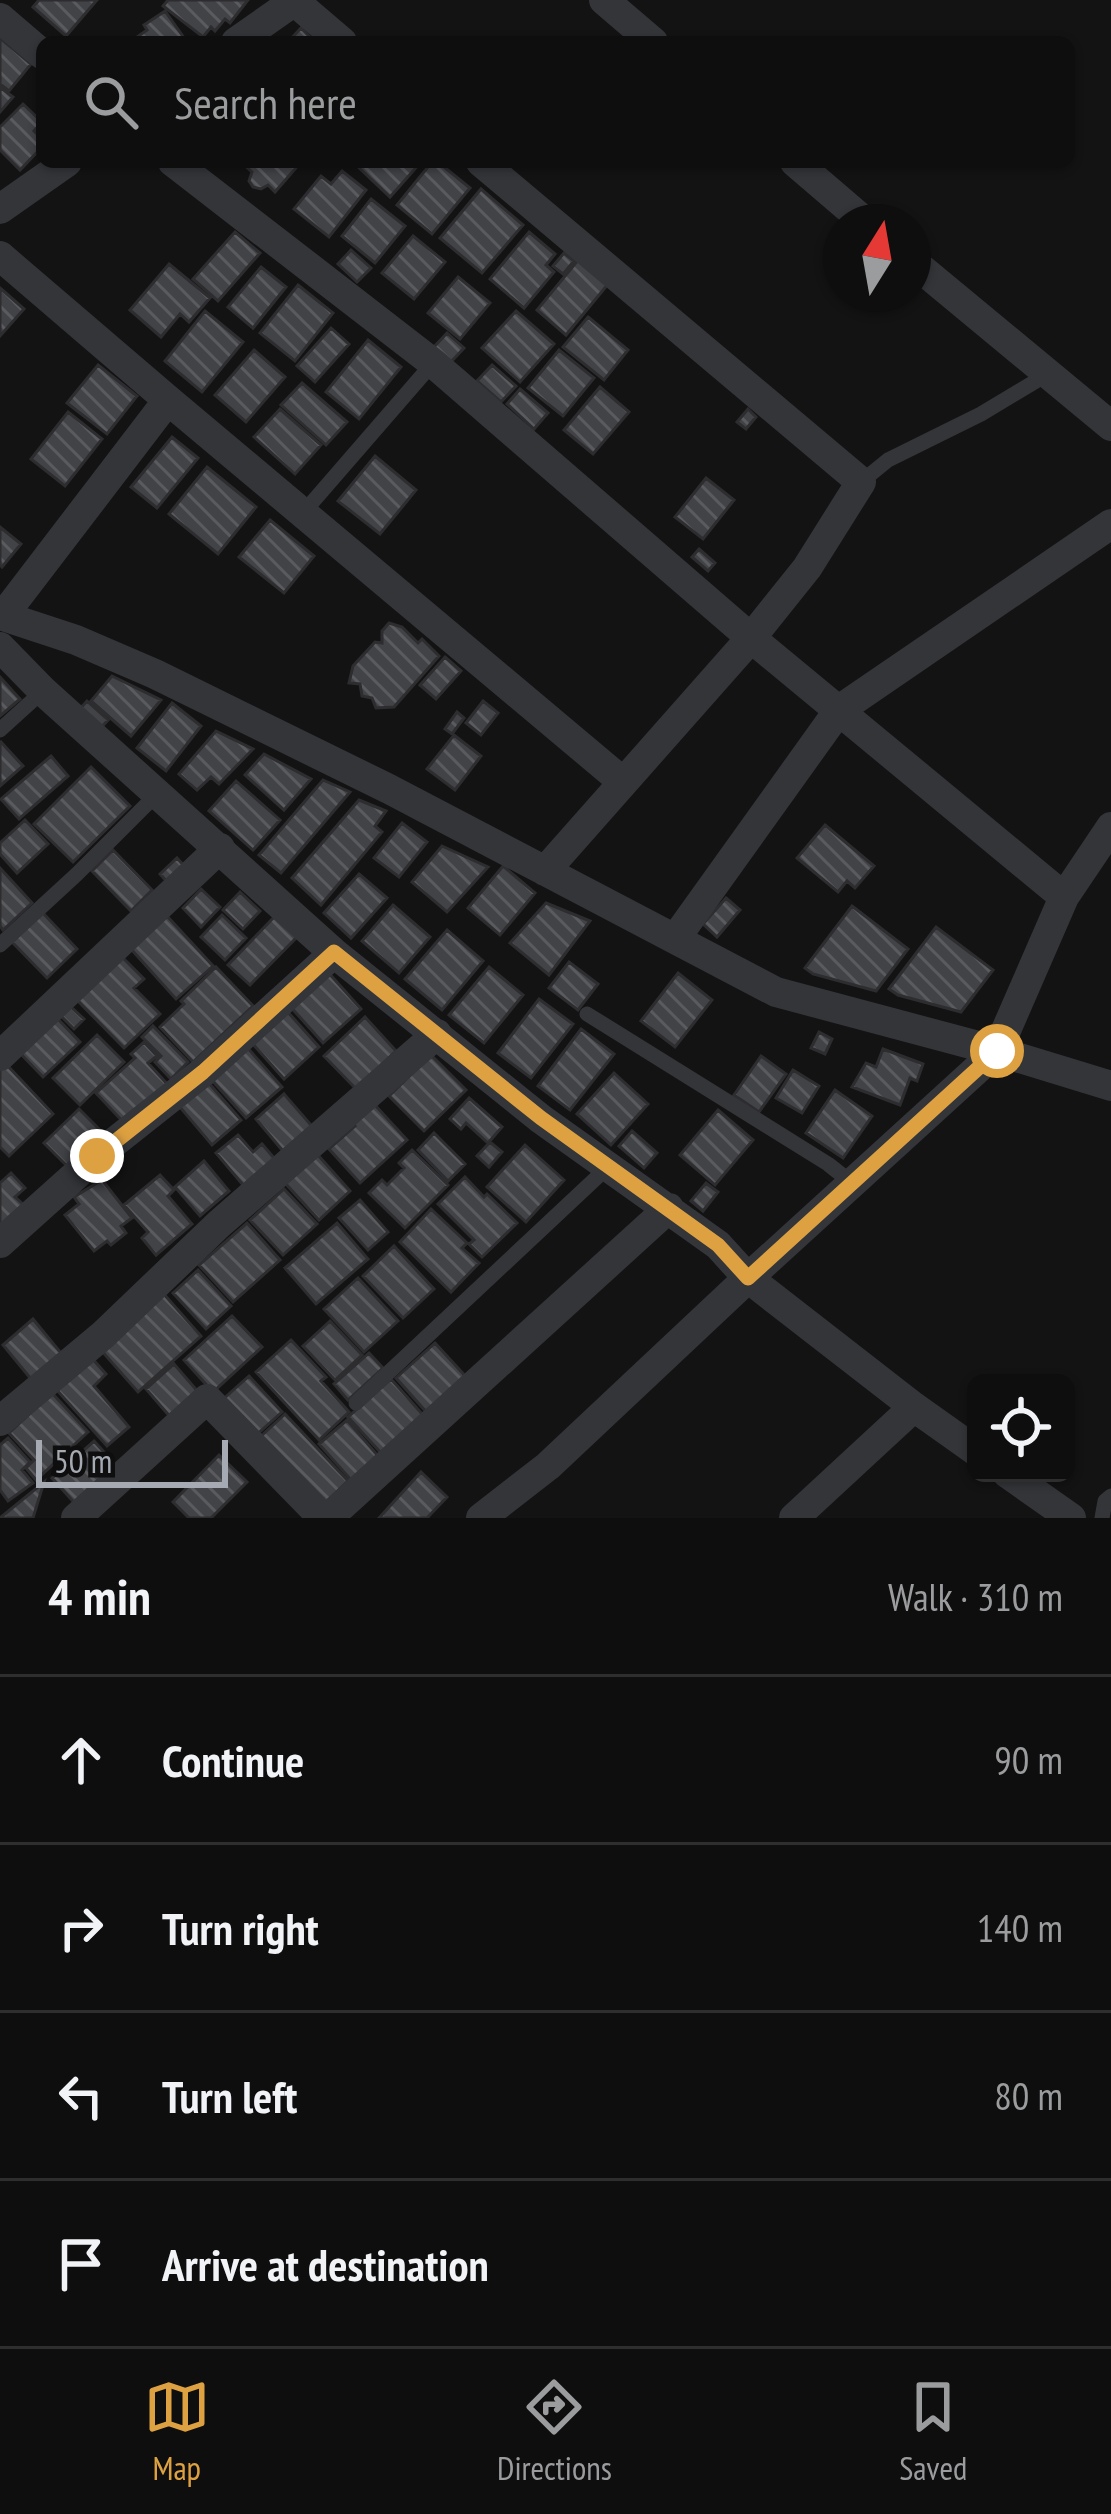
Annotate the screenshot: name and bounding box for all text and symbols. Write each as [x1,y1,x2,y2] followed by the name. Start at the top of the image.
[36,36,1075,168] search box
[78,69,144,135] icon: search
[174,73,357,131] text: Search here
[823,204,931,312] north arrow
[970,1024,1024,1078] route start
[70,1129,124,1183] route end
[967,1374,1075,1482] map controls
[967,1374,1075,1482] button: locate
[36,1434,228,1487] scale bar
[54,1439,112,1482] text: 50 m
[48,1563,151,1629] text: 4 min
[888,1571,1063,1622] text: Walk · 310 m
[48,1727,114,1793] icon: ahead
[162,1731,304,1789] text: Continue
[994,1734,1063,1785] text: 90 m
[48,1895,114,1961] icon: right
[162,1899,319,1957] text: Turn right
[977,1902,1063,1953] text: 140 m
[48,2063,114,2129] icon: left
[162,2067,297,2125] text: Turn left
[994,2070,1063,2121] text: 80 m
[48,2231,114,2297] icon: arrive
[162,2235,489,2293] text: Arrive at destination
[144,2374,210,2489] tab: Map
[497,2374,612,2489] tab: Directions
[899,2374,967,2489] tab: Saved

